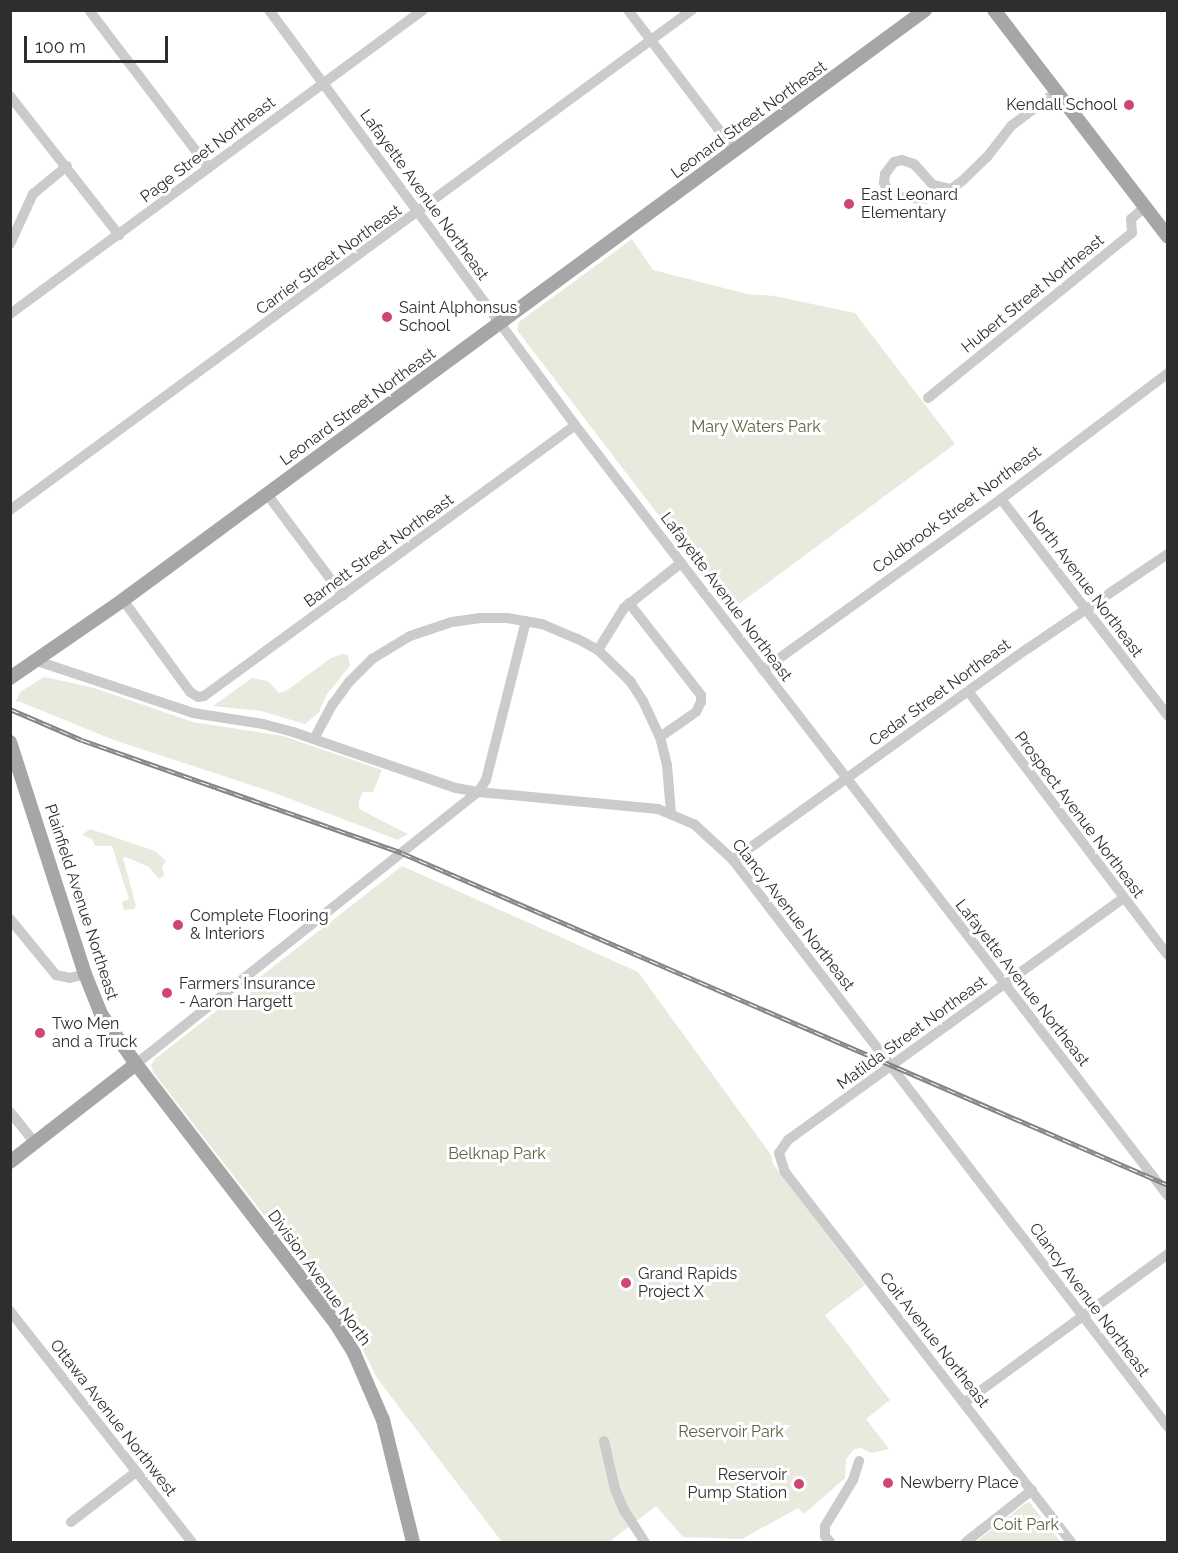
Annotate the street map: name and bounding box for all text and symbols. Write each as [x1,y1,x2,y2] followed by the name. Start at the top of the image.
[27,24,171,62] scale bar
[35,36,86,57] text: 100 m
[668,57,830,183] street label: Leonard Street Northeast
[137,93,279,207] street label: Page Street Northeast
[1006,95,1117,115] place label: Kendall School
[1122,98,1136,112] marker: Kendall School
[355,106,493,284] street label: Lafayette Avenue Northeast
[861,185,958,223] place label: East Leonard Elementary
[842,197,856,211] marker: East Leonard Elementary
[252,201,406,319] street label: Carrier Street Northeast
[958,231,1108,357] street label: Hubert Street Northeast
[399,298,518,336] place label: Saint Alphonsus School
[380,310,394,324] marker: Saint Alphonsus School
[277,344,439,470] street label: Leonard Street Northeast
[691,417,821,437] park label: Mary Waters Park
[869,442,1045,578] street label: Coldbrook Street Northeast
[300,490,458,612] street label: Barnett Street Northeast
[1023,507,1147,661] street label: North Avenue Northeast
[656,509,796,685] street label: Lafayette Avenue Northeast
[865,635,1015,751] street label: Cedar Street Northeast
[1010,728,1148,902] street label: Prospect Avenue Northeast
[40,802,122,1002] street label: Plainfield Avenue Northeast
[727,835,859,995] street label: Clancy Avenue Northeast
[951,896,1093,1070] street label: Lafayette Avenue Northeast
[190,906,329,944] place label: Complete Flooring & Interiors
[171,918,185,932] marker: Complete Flooring & Interiors
[833,972,991,1094] street label: Matilda Street Northeast
[179,974,315,1012] place label: Farmers Insurance - Aaron Hargett
[160,986,174,1000] marker: Farmers Insurance - Aaron Hargett
[52,1014,138,1052] place label: Two Men and a Truck
[33,1026,47,1040] marker: Two Men and a Truck
[448,1144,546,1164] park label: Belknap Park
[263,1206,375,1350] street label: Division Avenue North
[1025,1219,1153,1381] street label: Clancy Avenue Northeast
[638,1264,737,1302] place label: Grand Rapids Project X
[875,1268,993,1412] street label: Coit Avenue Northeast
[619,1276,633,1290] marker: Grand Rapids Project X
[46,1336,180,1500] street label: Ottawa Avenue Northwest
[678,1422,784,1442] park label: Reservoir Park
[688,1465,787,1503] place label: Reservoir Pump Station
[900,1473,1019,1493] place label: Newberry Place
[881,1476,895,1490] marker: Newberry Place
[792,1477,806,1491] marker: Reservoir Pump Station
[993,1515,1059,1535] park label: Coit Park

